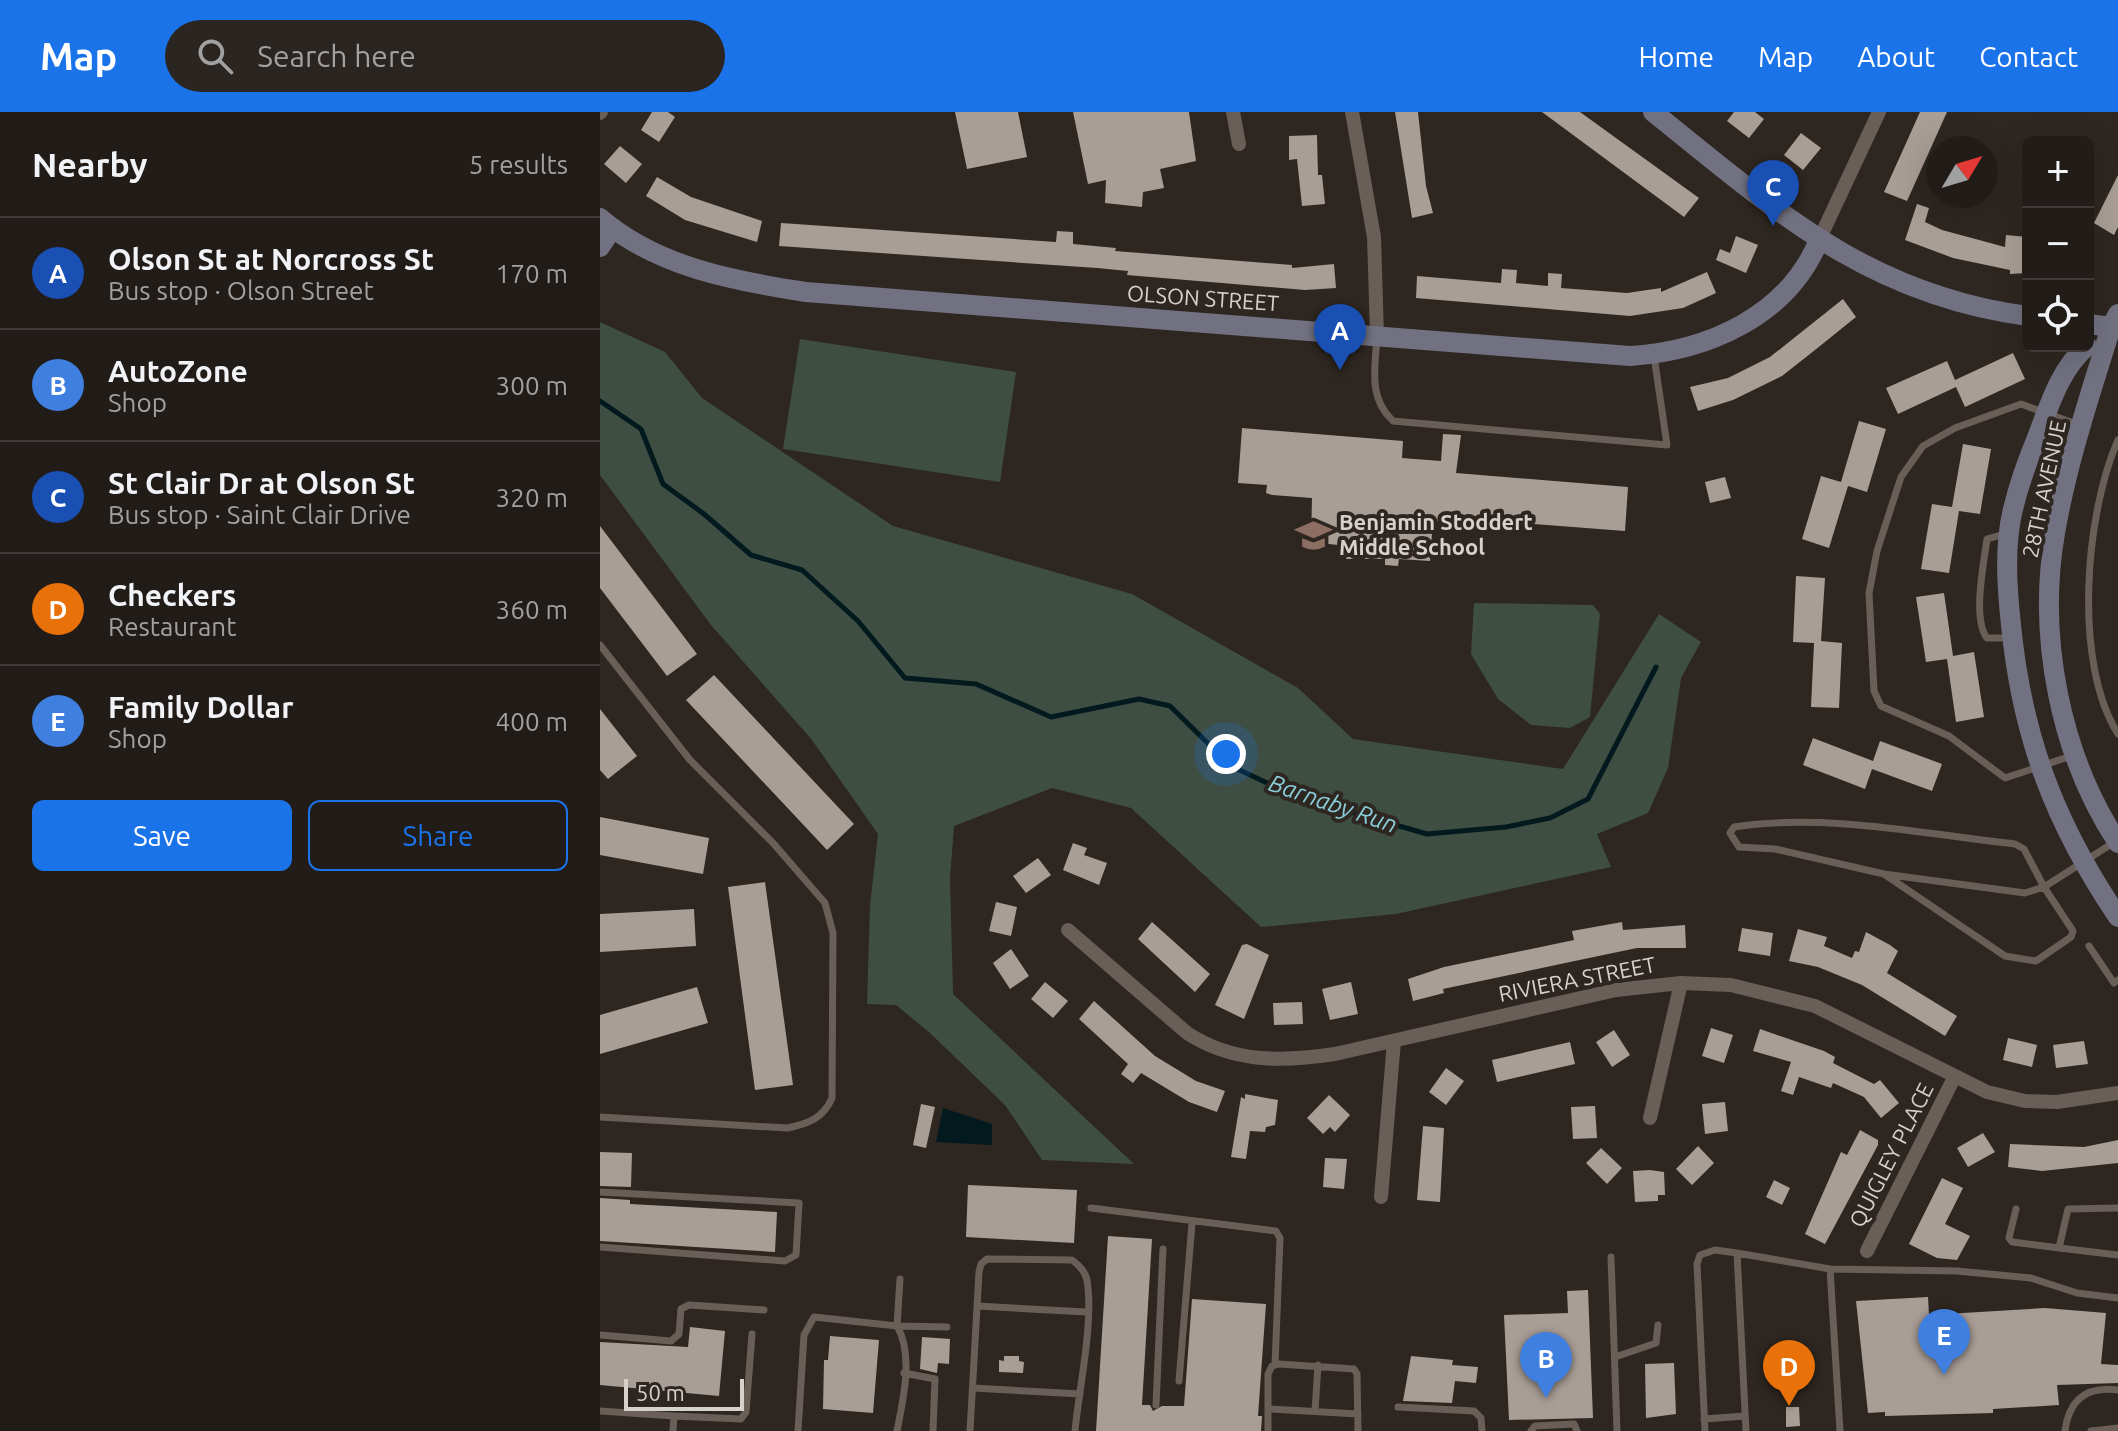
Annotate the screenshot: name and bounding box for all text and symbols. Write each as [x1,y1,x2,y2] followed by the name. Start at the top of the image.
[165,20,725,92] search box
[193,34,237,78] icon: search
[40,35,117,77] text: Map
[257,39,416,73] text: Search here
[1639,41,1714,72] text: Home
[1758,41,1813,72] text: Map
[1857,41,1935,72] text: About
[1979,41,2078,72] text: Contact
[1926,136,1998,208] north arrow
[2022,136,2094,352] map controls
[2022,136,2094,208] button: +
[32,145,147,183] text: Nearby
[469,150,568,179] text: 5 results
[1747,160,1799,226] pin: C
[2022,208,2094,280] button: −
[108,242,434,276] text: Olson St at Norcross St
[49,259,67,288] text: A
[496,259,568,288] text: 170 m
[108,276,374,305] text: Bus stop · Olson Street
[1126,280,1280,315] street label: OLSON STREET
[2022,280,2094,352] button: locate
[1314,304,1366,370] pin: A
[108,354,248,388] text: AutoZone
[49,371,67,400] text: B
[496,371,568,400] text: 300 m
[108,388,167,417] text: Shop
[2017,418,2070,560] street label: 28TH AVENUE
[108,466,415,500] text: St Clair Dr at Olson St
[50,483,66,512] text: C
[496,483,568,512] text: 320 m
[108,500,411,529] text: Bus stop · Saint Clair Drive
[1339,509,1533,559] place label: Benjamin Stoddert Middle School
[1294,516,1332,554] school or university icon: Benjamin Stoddert Middle School
[108,578,236,612] text: Checkers
[49,595,67,624] text: D
[496,595,568,624] text: 360 m
[108,612,236,641] text: Restaurant
[108,690,293,724] text: Family Dollar
[50,707,66,736] text: E
[496,707,568,736] text: 400 m
[108,724,167,753] text: Shop
[1206,734,1246,774] your location
[1265,769,1401,838] water label: Barnaby Run
[32,800,292,871] button: Save
[308,800,568,871] button: Share
[1496,951,1658,1006] street label: RIVIERA STREET
[1843,1078,1938,1231] street label: QUIGLEY PLACE
[1918,1309,1970,1375] pin: E
[1520,1332,1572,1398] pin: B
[1763,1340,1815,1406] pin: D
[624,1375,744,1411] scale bar
[636,1380,685,1405] text: 50 m

